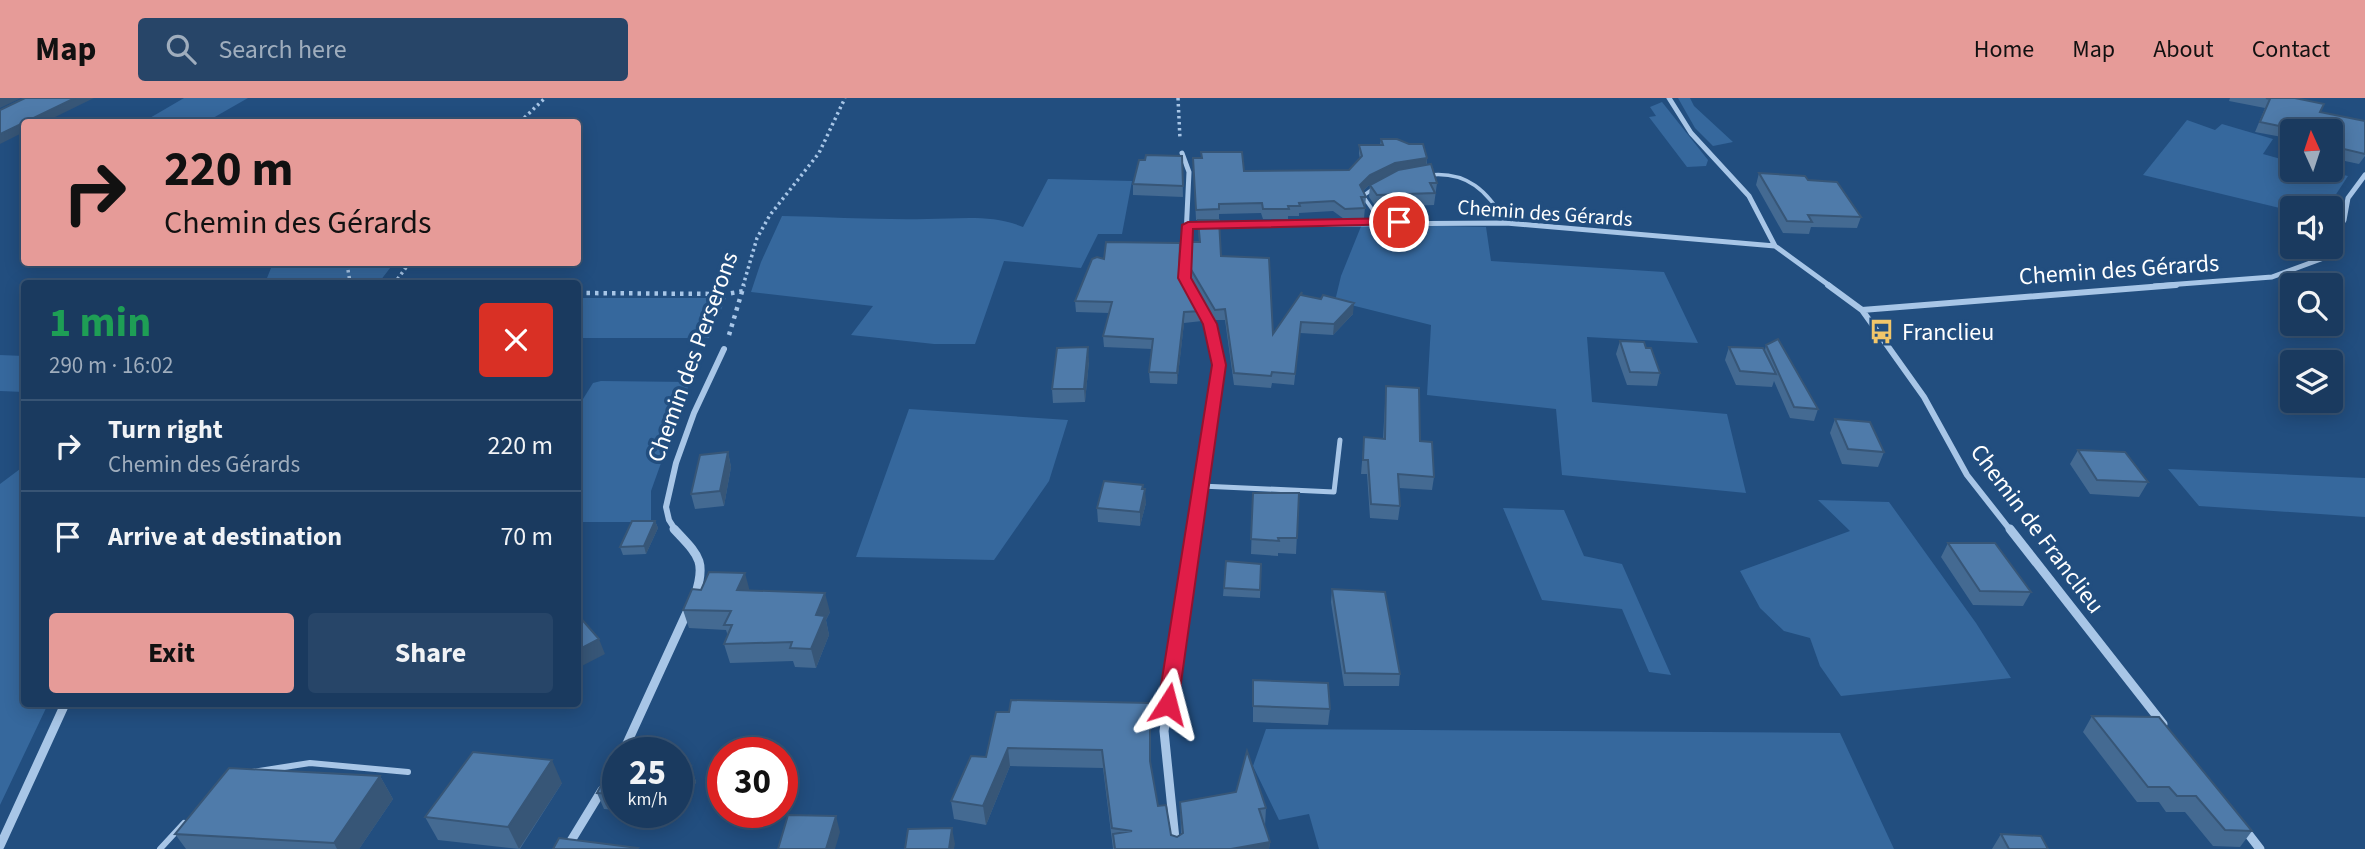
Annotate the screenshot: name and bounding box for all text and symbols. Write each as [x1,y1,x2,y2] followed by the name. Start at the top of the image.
[138,18,628,81] search box
[35,26,96,73] text: Map
[162,30,200,68] icon: search
[218,31,347,68] text: Search here
[1974,32,2034,67] text: Home
[2072,32,2115,67] text: Map
[2153,32,2214,67] text: About
[2252,32,2330,67] text: Contact
[2280,119,2343,182] north arrow
[2280,119,2343,413] map controls
[164,135,293,205] text: 220 m
[49,147,140,238] icon: right
[1369,192,1429,252] pin
[1456,192,1634,234] street label: Chemin des Gérards
[2280,196,2343,259] button: sound
[164,200,431,246] text: Chemin des Gérards
[1380,203,1418,241] icon: arrive
[2018,246,2220,294] street label: Chemin des Gérards
[639,247,747,467] street label: Chemin des Perserons
[2280,273,2343,336] button: search
[49,293,151,353] text: 1 min
[479,303,553,377] button: close
[1902,315,1994,350] place label: Franclieu
[1868,318,1896,346] bus stop icon: Franclieu
[49,349,173,382] text: 290 m · 16:02
[2280,350,2343,413] button: layers
[108,411,223,448] text: Turn right
[49,427,87,465] icon: right
[487,427,553,464] text: 220 m
[1961,437,2113,621] street label: Chemin de Franclieu
[108,448,300,481] text: Chemin des Gérards
[49,518,87,556] icon: arrive
[108,518,342,555] text: Arrive at destination
[500,518,553,555] text: 70 m
[49,613,294,693] button: Exit
[308,613,553,693] button: Share
[1131,667,1205,741] position arrow
[707,737,798,828] speed limit sign: 30
[629,748,666,798] text: 25
[628,787,667,812] text: km/h

